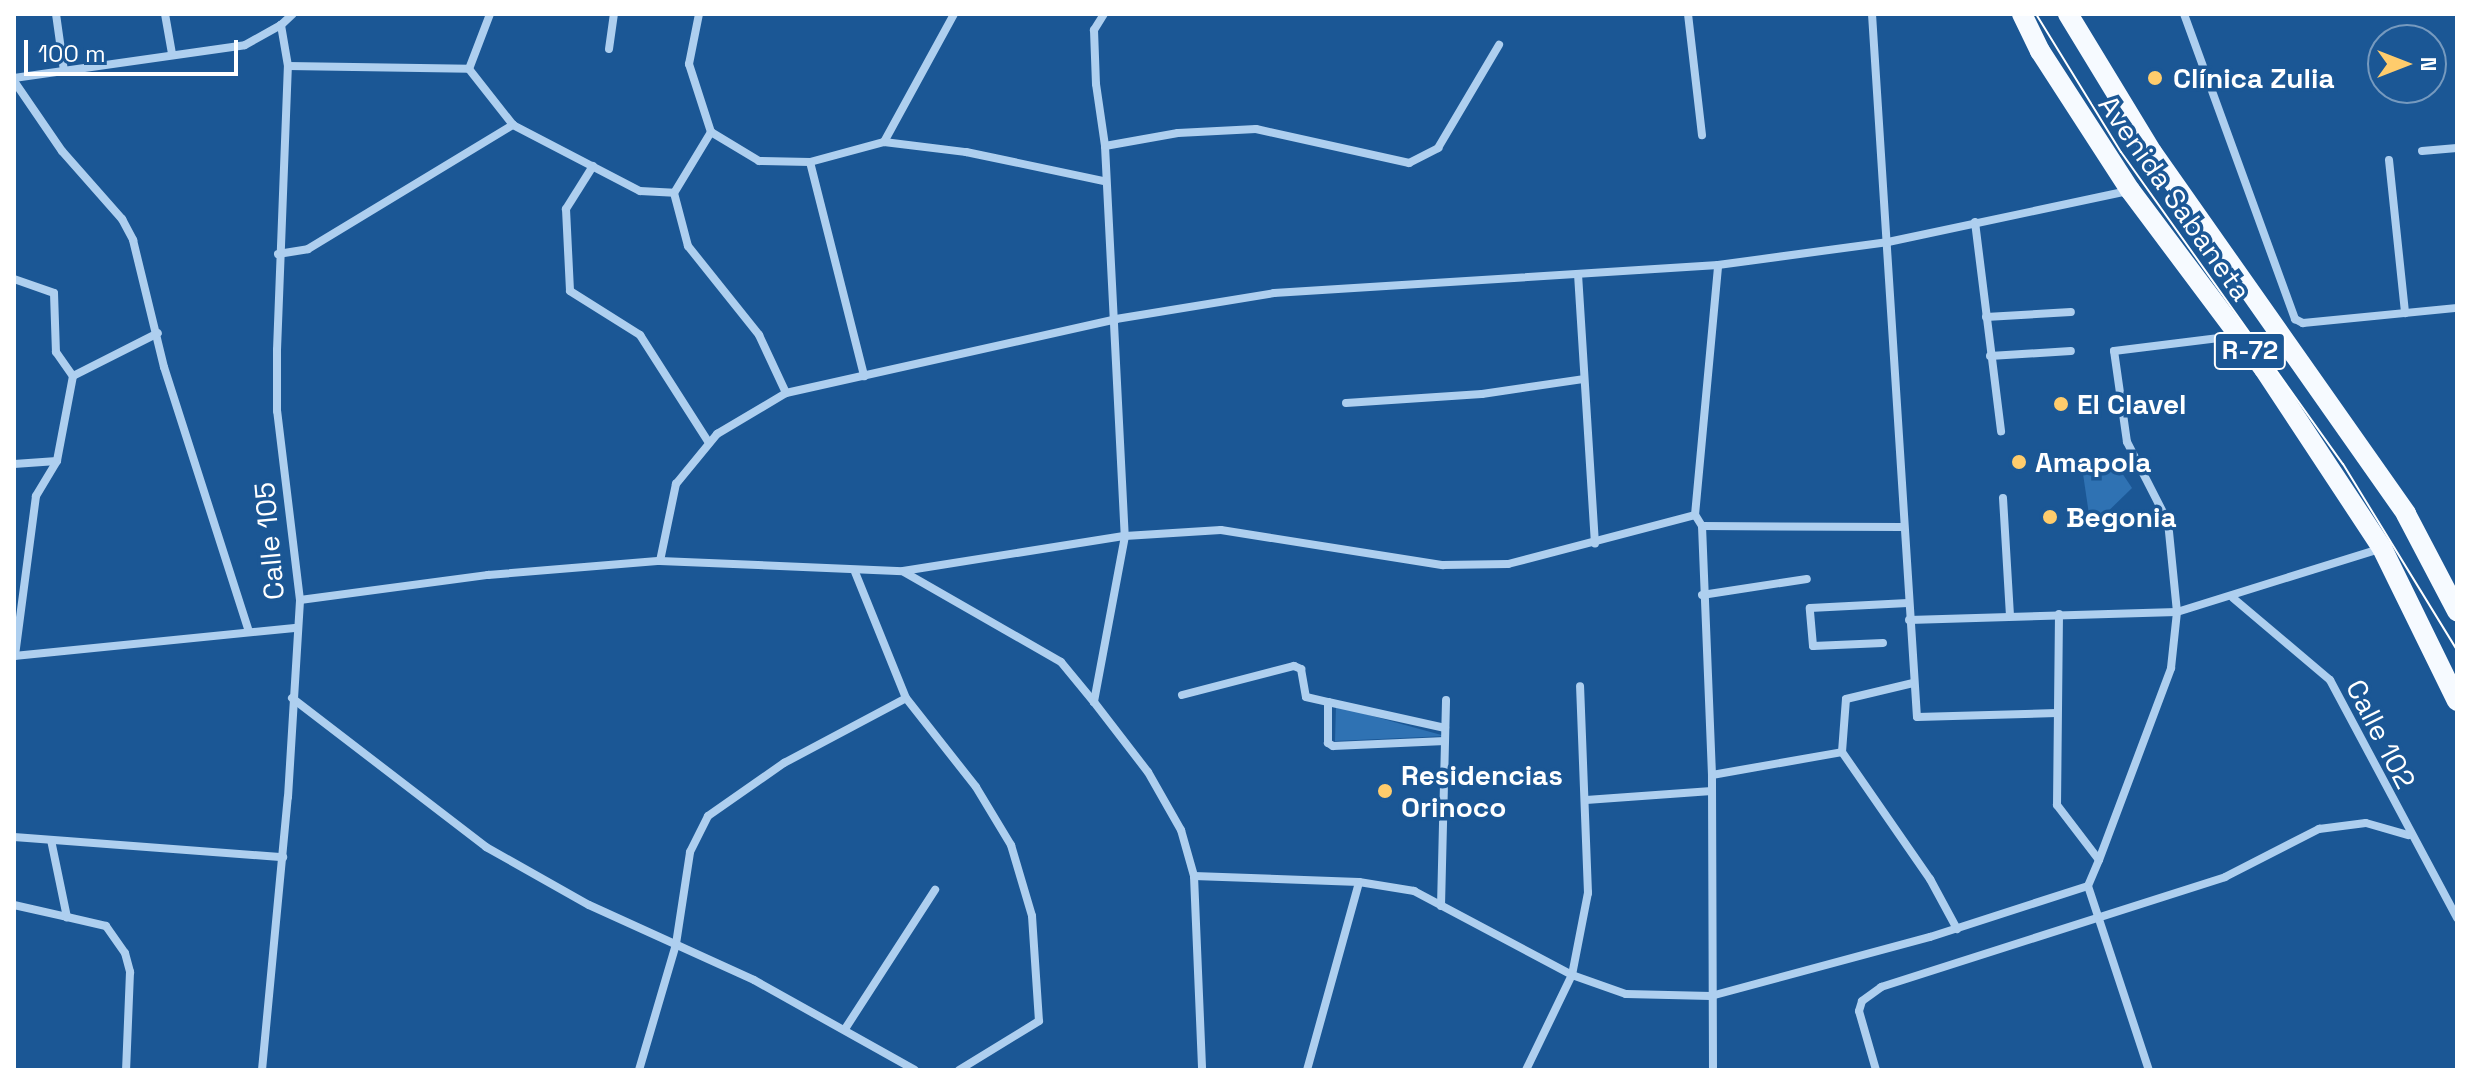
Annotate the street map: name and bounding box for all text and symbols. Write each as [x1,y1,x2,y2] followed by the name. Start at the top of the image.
[28,24,242,74] scale bar
[2367,24,2447,104] north arrow
[38,38,106,69] text: 100 m
[2415,57,2443,71] text: N
[2173,61,2335,95] place label: Clínica Zulia
[2144,67,2166,89] marker: Clínica Zulia
[2092,89,2258,307] street label: Avenida Sabaneta
[2212,329,2288,373] road number: R-72
[2077,387,2187,421] place label: El Clavel
[2052,395,2070,413] marker: El Clavel
[2035,445,2151,479] place label: Amapola
[2010,453,2028,471] marker: Amapola
[247,481,291,601] street label: Calle 105
[2066,500,2177,534] place label: Begonia
[2041,508,2059,526] marker: Begonia
[2339,674,2423,794] street label: Calle 102
[1401,758,1563,824] place label: Residencias Orinoco
[1376,782,1394,800] marker: Residencias Orinoco

